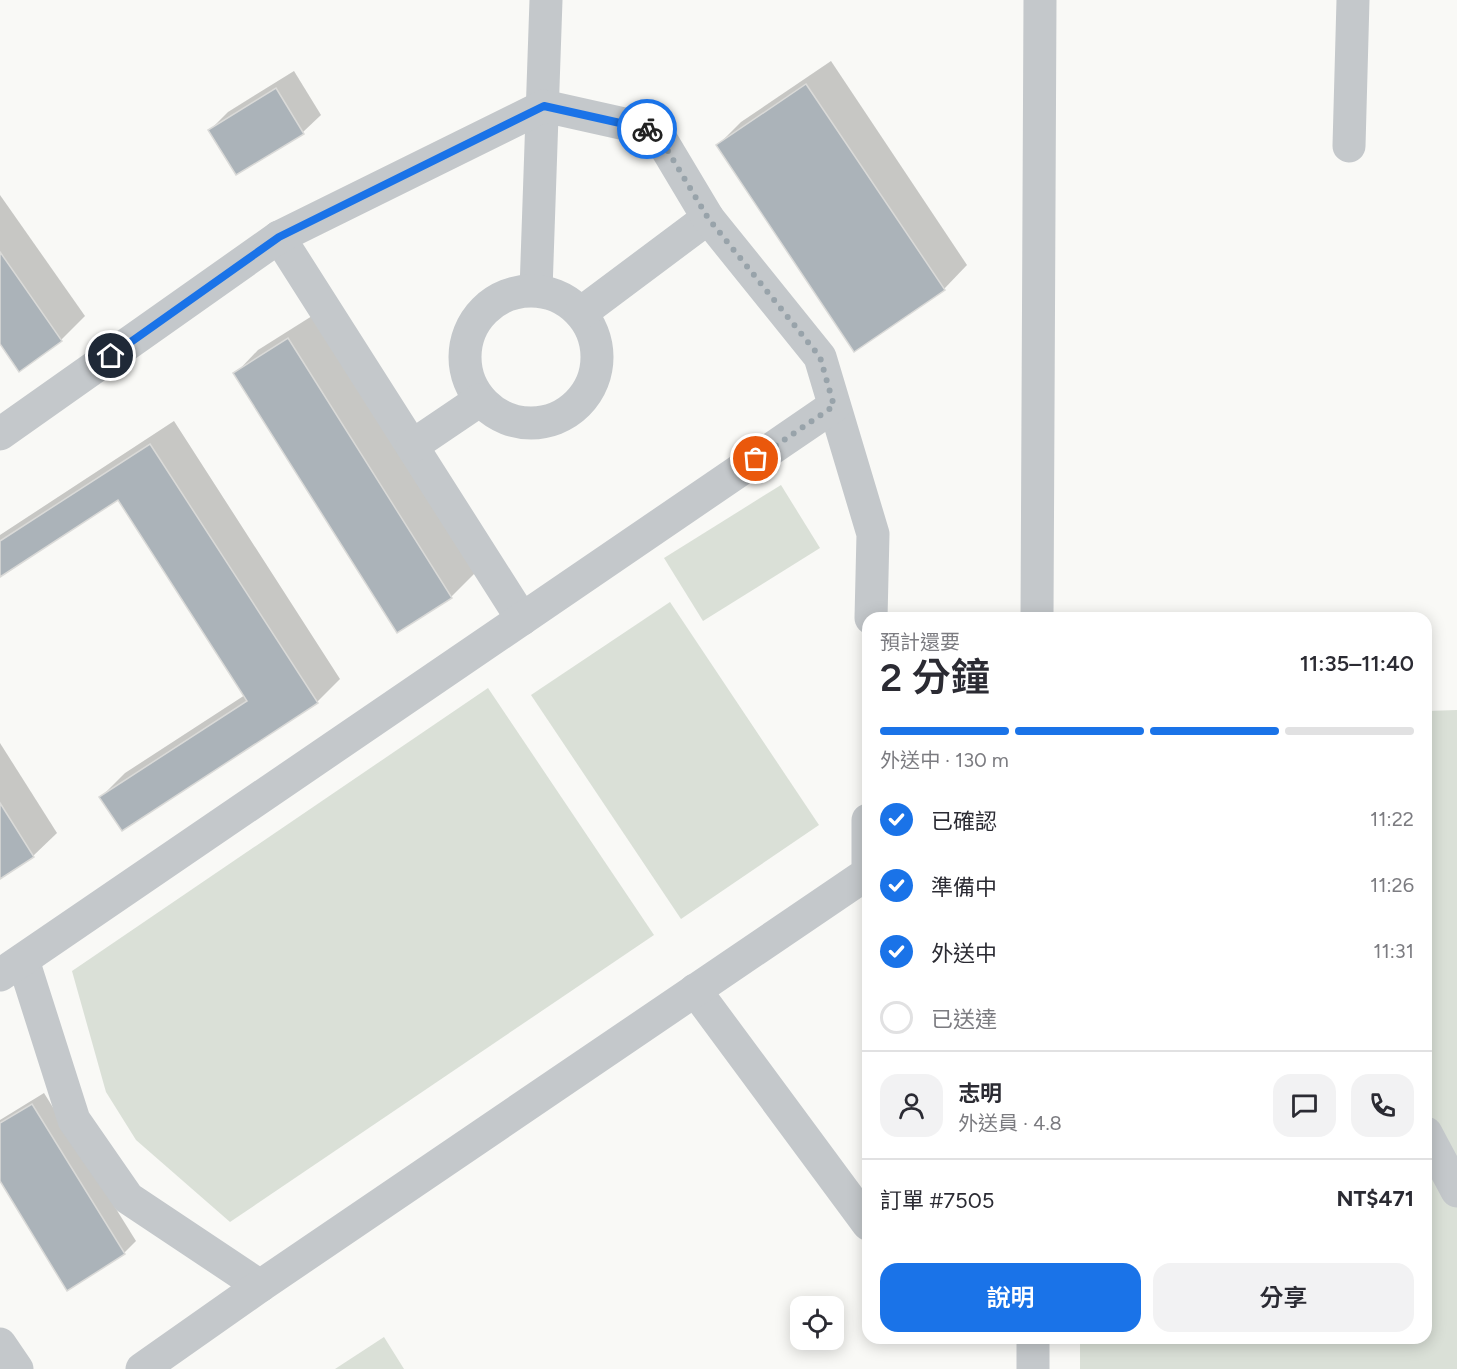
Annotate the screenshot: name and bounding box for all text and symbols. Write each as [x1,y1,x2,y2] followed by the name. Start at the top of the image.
[617,99,677,159] courier
[631,113,664,146] icon: bike
[85,330,136,381] pin
[94,339,127,372] icon: home
[730,433,781,484] pin
[739,442,772,475] icon: bag
[880,630,960,654] text: 預計還要
[1300,650,1414,677] text: 11:35–11:40
[880,654,990,701] text: 2 分鐘
[880,748,1009,772] text: 外送中 · 130 m
[880,803,913,836] icon: check
[1370,807,1414,831] text: 11:22
[931,808,997,835] text: 已確認
[880,869,913,902] icon: check
[1370,873,1414,897] text: 11:26
[931,874,997,901] text: 準備中
[880,935,913,968] icon: check
[1373,939,1414,963] text: 11:31
[931,940,997,967] text: 外送中
[931,1006,997,1033] text: 已送達
[880,1074,943,1137] button: person
[1273,1074,1336,1137] button: chat
[1351,1074,1414,1137] button: phone
[958,1080,1002,1107] text: 志明
[958,1111,1062,1135] text: 外送員 · 4.8
[1337,1185,1414,1212] text: NT$471
[880,1187,995,1214] text: 訂單 #7505
[880,1263,1141,1332] button: 說明
[1153,1263,1414,1332] button: 分享
[790,1296,844,1350] map controls
[790,1296,844,1350] button: locate

